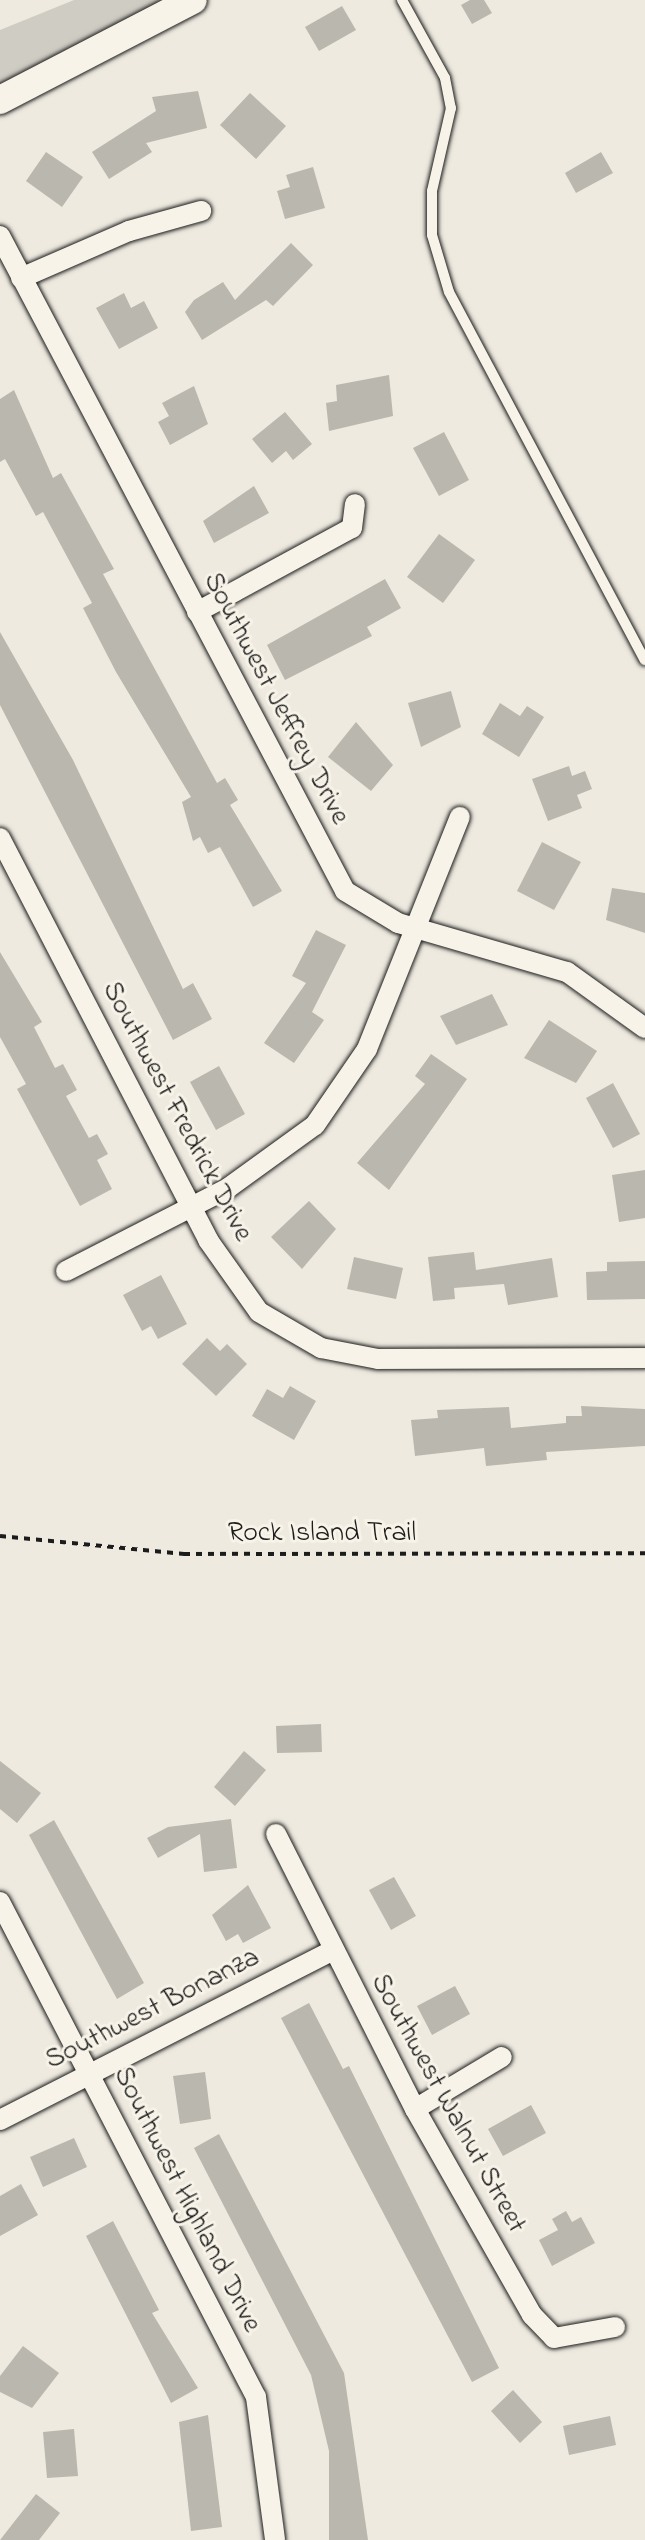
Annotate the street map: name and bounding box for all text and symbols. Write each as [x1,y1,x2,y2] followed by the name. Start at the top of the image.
[194,567,356,831] street label: Southwest Jeffrey Drive
[93,976,259,1248] street label: Southwest Fredrick Drive
[228,1517,416,1551] street label: Rock Island Trail
[40,1942,266,2078] street label: Southwest Bonanza
[362,1969,532,2239] street label: Southwest Walnut Street
[104,2062,268,2338] street label: Southwest Highland Drive

